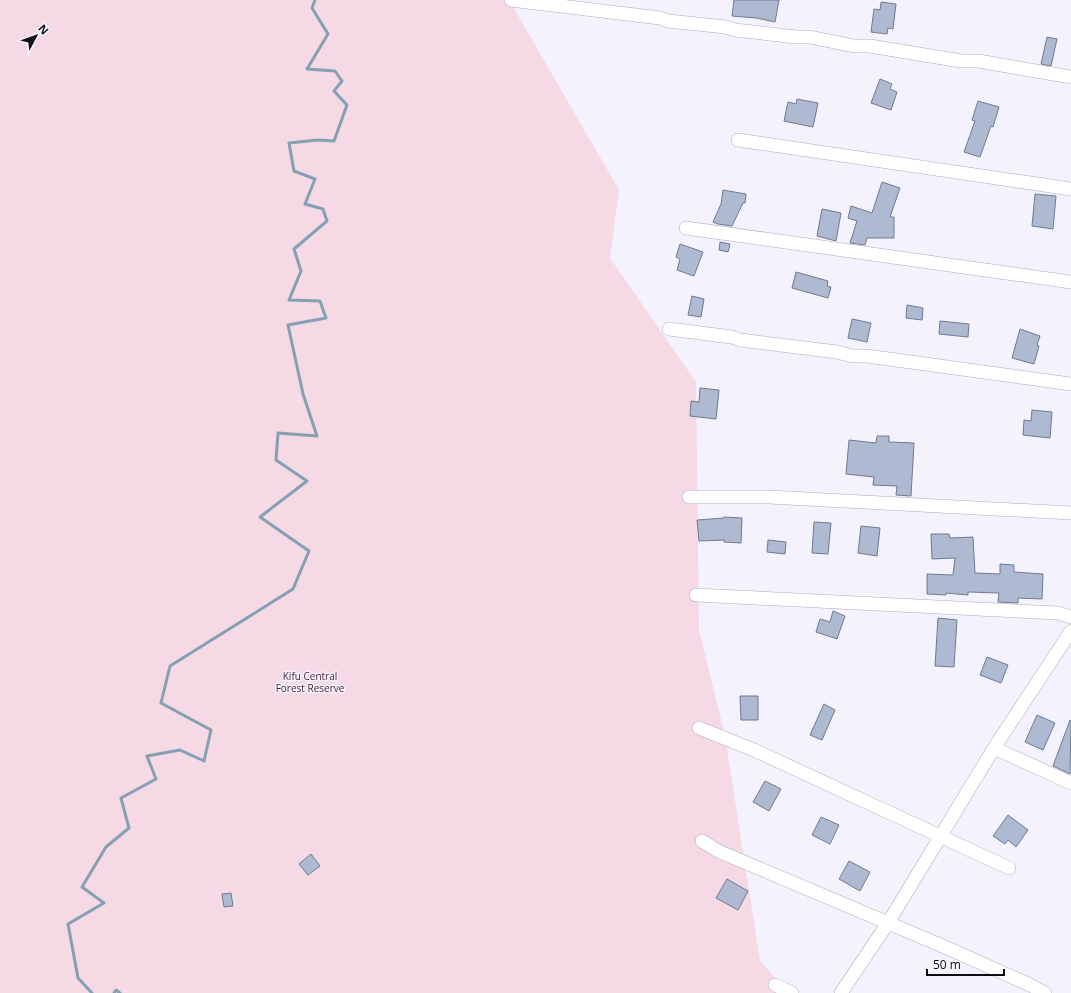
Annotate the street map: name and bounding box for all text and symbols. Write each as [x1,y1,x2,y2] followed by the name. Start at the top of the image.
[16,16,56,56] north arrow
[35,21,53,37] text: N
[276,669,345,695] park label: Kifu Central Forest Reserve
[927,951,1004,977] scale bar
[933,956,961,973] text: 50 m

